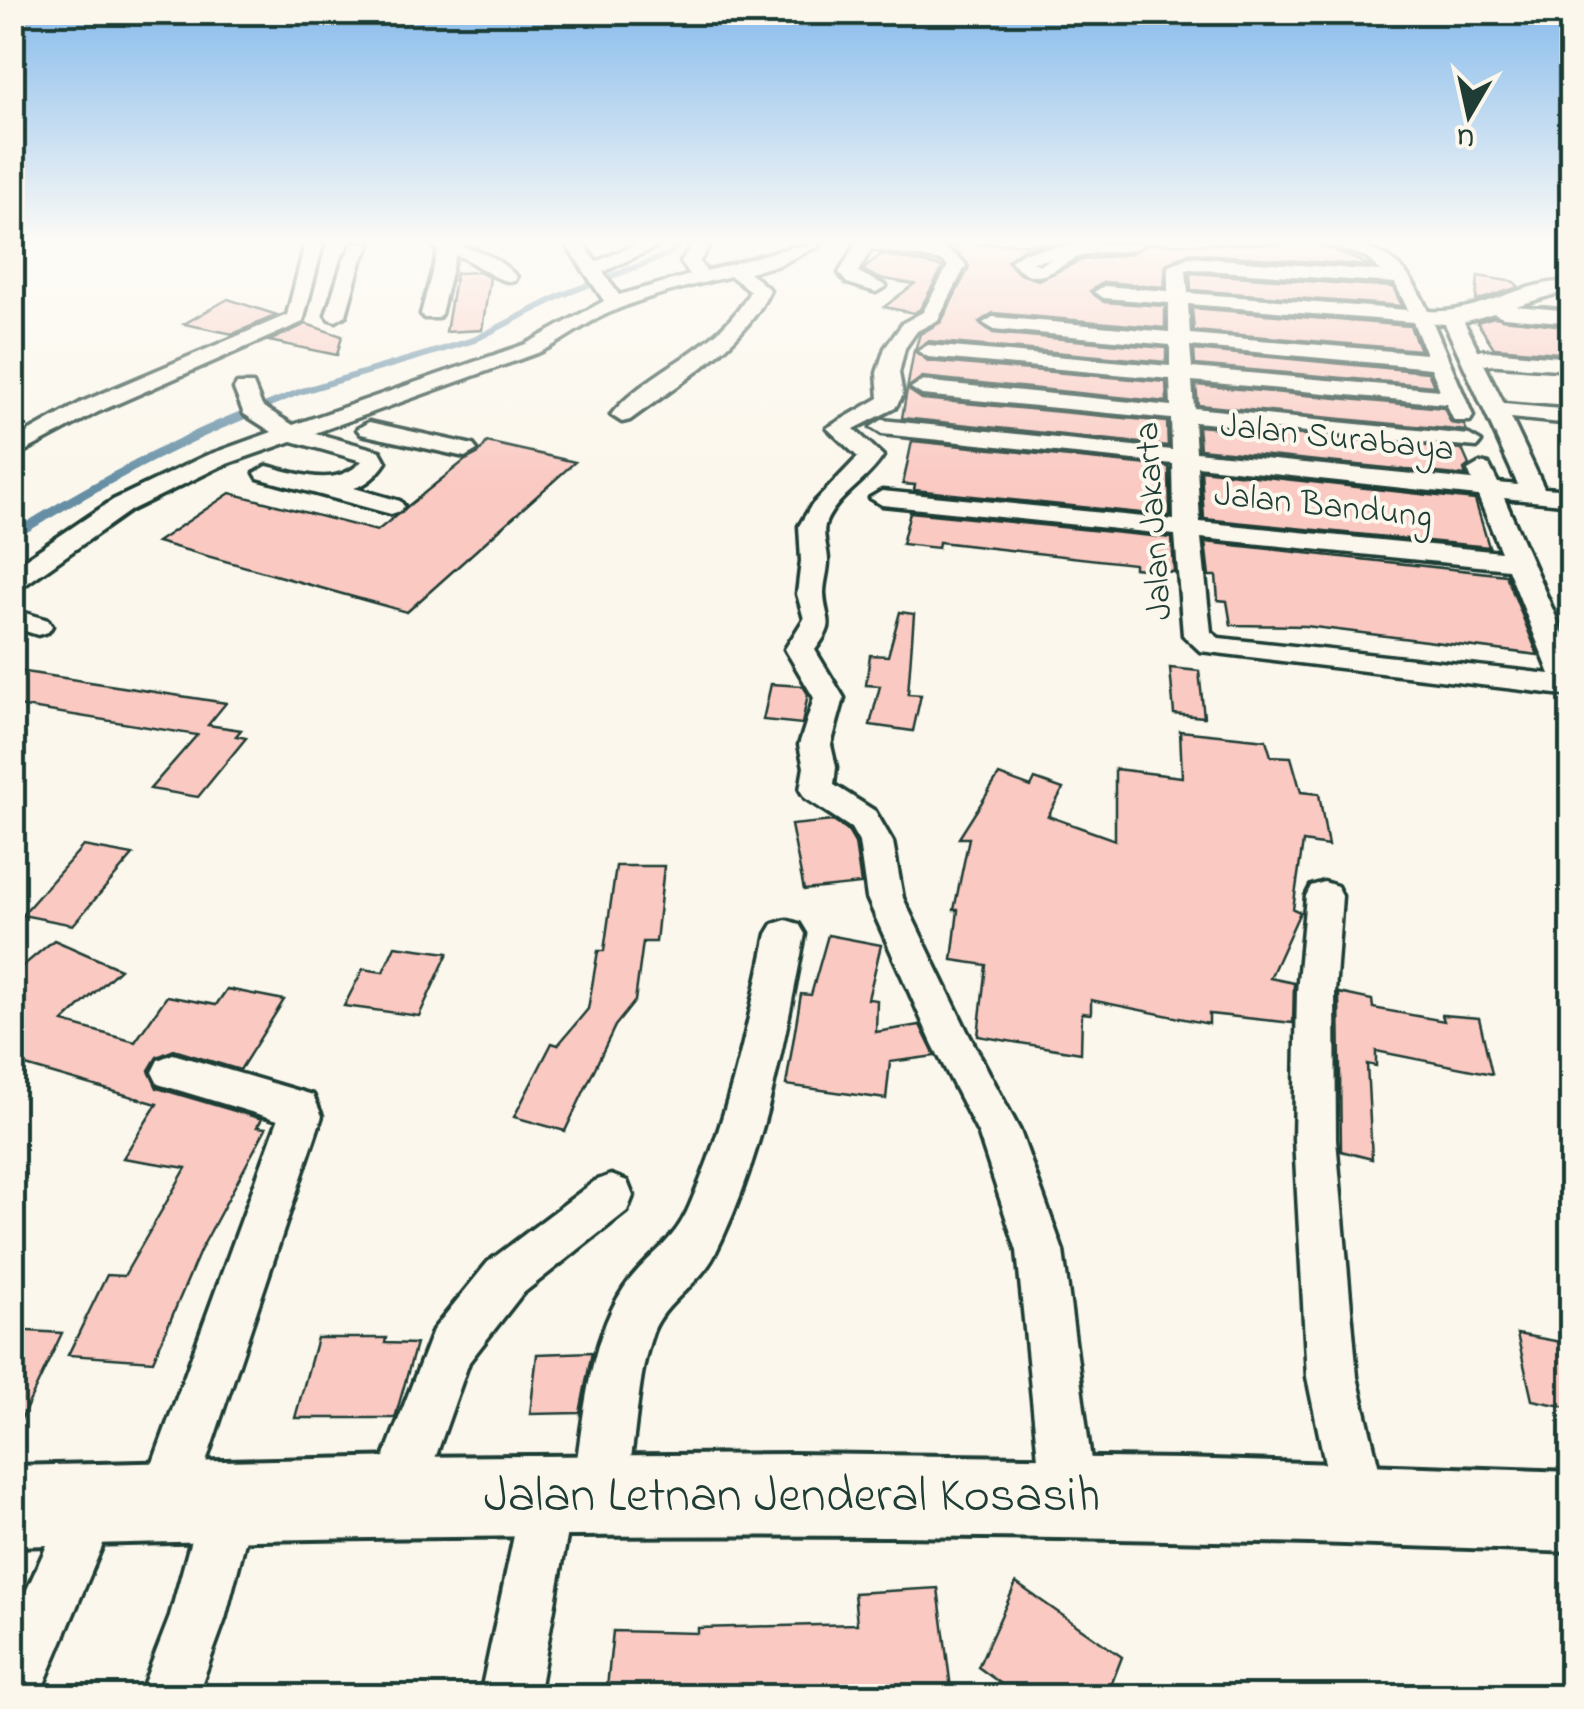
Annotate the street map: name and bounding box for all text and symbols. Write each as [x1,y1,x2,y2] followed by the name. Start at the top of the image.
[1419,65,1519,165] north arrow
[1453,115,1478,158] text: U
[1218,401,1456,477] street label: Jalan Surabaya
[1123,420,1187,622] street label: Jalan Jakarta
[1211,470,1435,544] street label: Jalan Bandung
[484,1461,1100,1534] street label: Jalan Letnan Jenderal Kosasih

